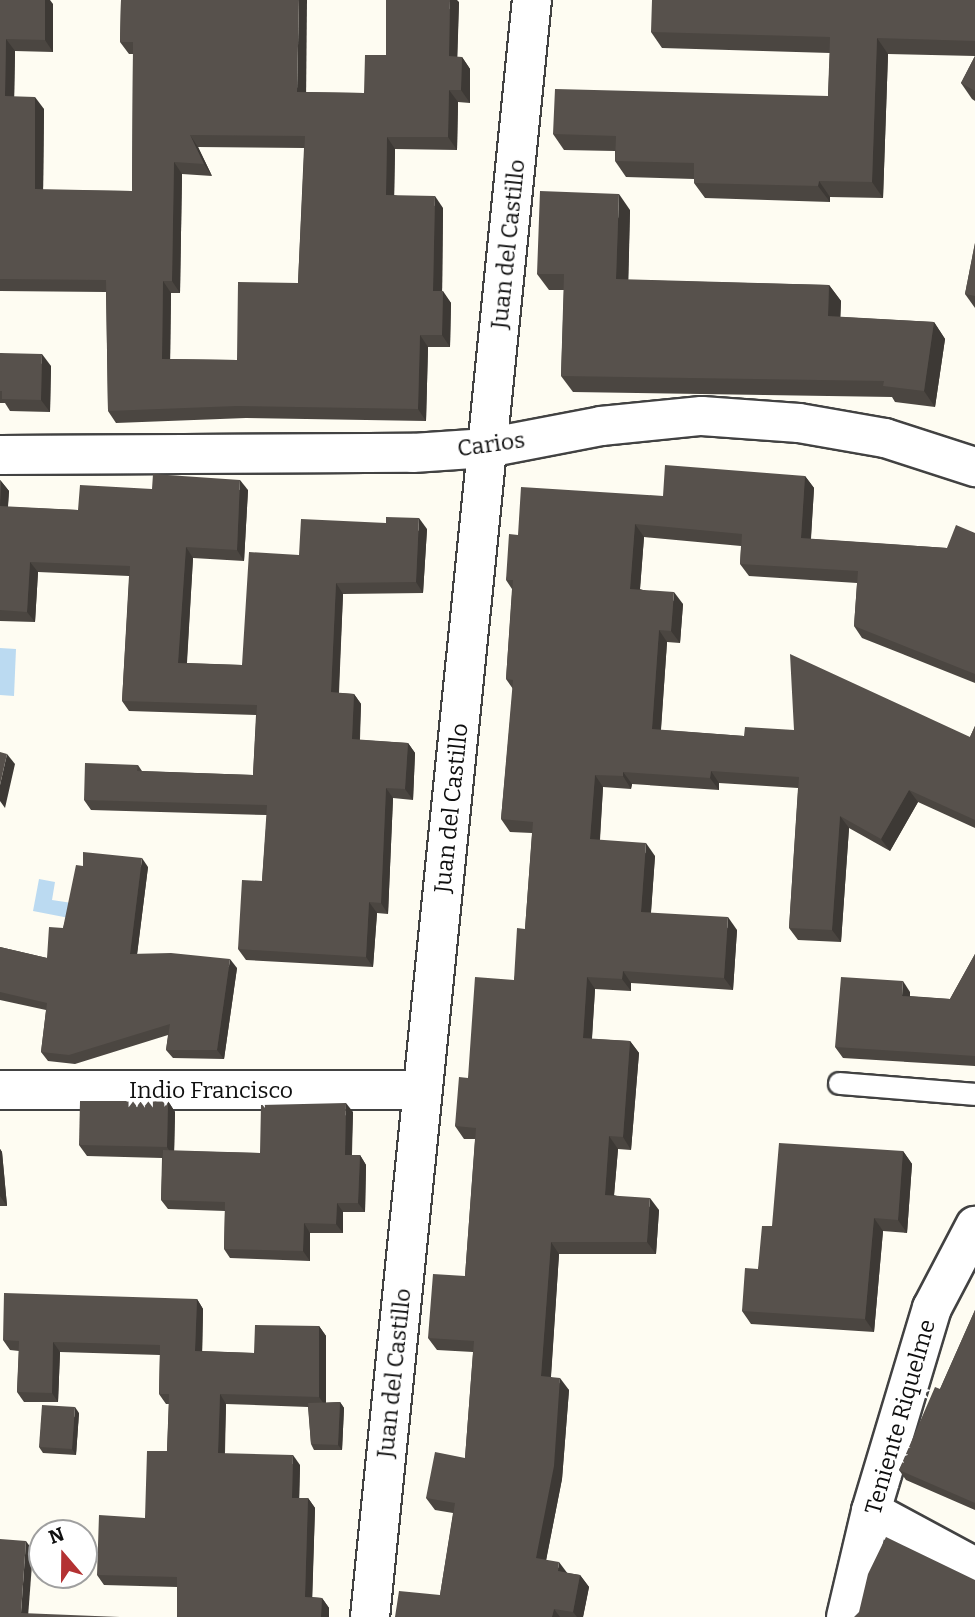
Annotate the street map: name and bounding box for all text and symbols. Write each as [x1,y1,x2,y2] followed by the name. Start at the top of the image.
[485,158,531,330] street label: Juan del Castillo
[455,426,527,462] street label: Carios
[428,722,474,894] street label: Juan del Castillo
[129,1076,293,1104] street label: Indio Francisco
[371,1287,417,1459] street label: Juan del Castillo
[859,1316,941,1518] street label: Teniente Riquelme
[28,1519,98,1589] north arrow
[45,1522,67,1549] text: N

